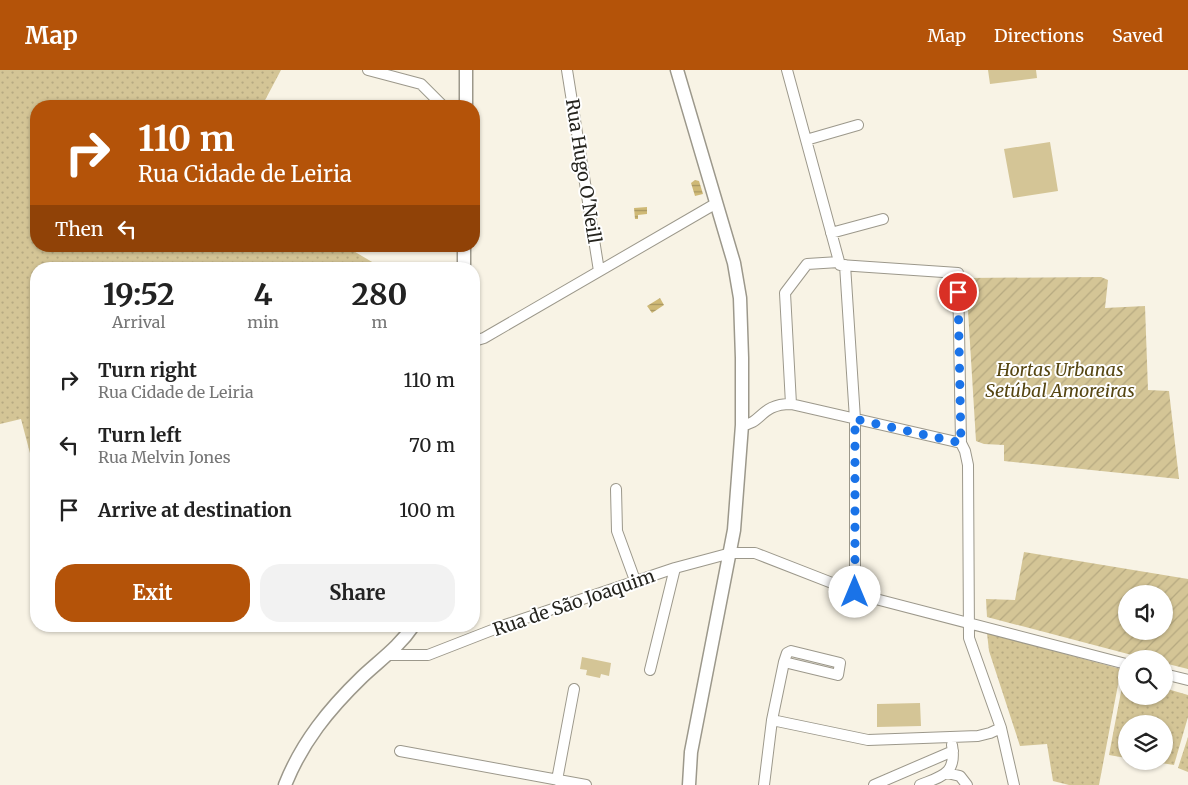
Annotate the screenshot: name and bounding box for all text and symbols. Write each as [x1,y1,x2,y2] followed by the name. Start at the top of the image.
[25,20,78,51] text: Map
[928,24,966,47] text: Map
[994,24,1084,47] text: Directions
[1112,24,1163,47] text: Saved
[561,97,606,245] street label: Rua Hugo O'Neill
[138,117,235,161] text: 110 m
[55,120,120,185] icon: right
[138,160,352,188] text: Rua Cidade de Leiria
[113,215,141,243] icon: left
[55,217,103,241] text: Then
[937,271,979,313] pin
[103,275,175,313] text: 19:52
[254,275,273,313] text: 4
[352,275,407,313] text: 280
[944,278,972,306] icon: arrive
[112,312,165,332] text: Arrival
[247,312,279,332] text: min
[372,312,387,332] text: m
[98,358,197,382] text: Turn right
[985,358,1135,402] park label: Hortas Urbanas Setúbal Amoreiras
[55,366,83,394] icon: right
[404,368,455,392] text: 110 m
[98,382,254,402] text: Rua Cidade de Leiria
[98,423,182,447] text: Turn left
[55,431,83,459] icon: left
[409,433,455,457] text: 70 m
[98,447,231,467] text: Rua Melvin Jones
[55,496,83,524] icon: arrive
[98,498,292,522] text: Arrive at destination
[399,498,455,522] text: 100 m
[55,564,250,622] button: Exit
[260,564,455,622] button: Share
[490,564,658,641] street label: Rua de São Joaquim
[828,565,880,617] position arrow
[1118,585,1173,770] map controls
[1118,585,1173,640] button: sound
[1118,650,1173,705] button: search
[1118,715,1173,770] button: layers

